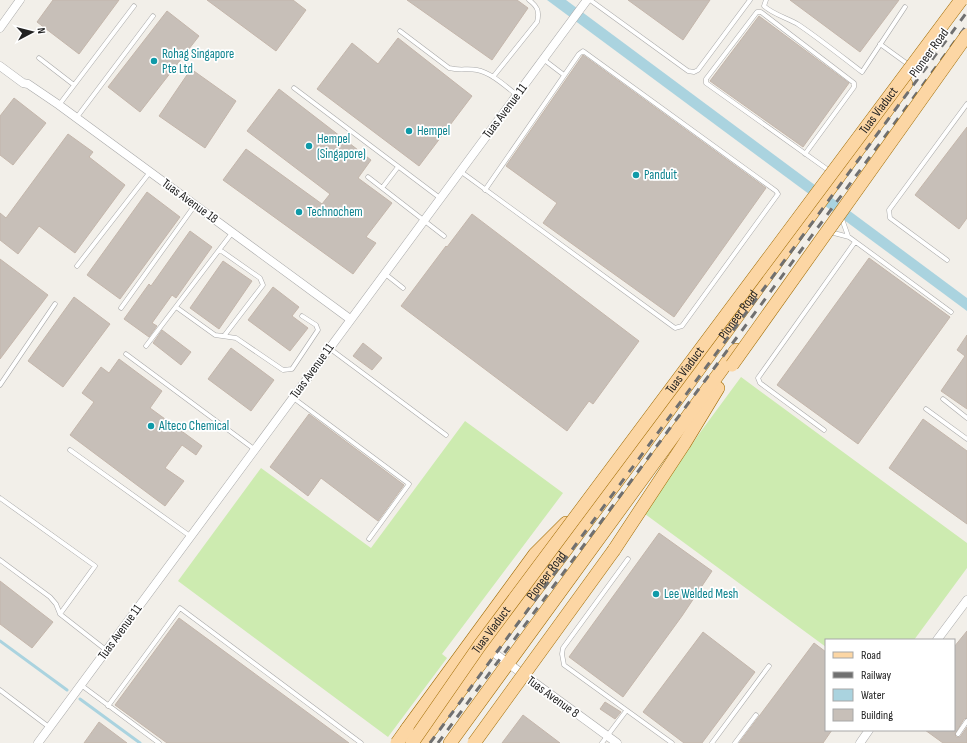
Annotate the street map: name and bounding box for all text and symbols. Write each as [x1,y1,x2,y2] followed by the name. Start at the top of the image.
[12,12,52,52] north arrow
[906,25,952,81] street label: Pioneer Road
[35,27,48,35] text: N
[162,46,234,77] place label: Rohag Singapore Pte Ltd
[149,56,159,66] marker: Rohag Singapore Pte Ltd
[479,80,531,142] street label: Tuas Avenue 11
[856,84,901,137] street label: Tuas Viaduct
[417,123,450,139] place label: Hempel
[404,126,414,136] marker: Hempel
[317,131,366,162] place label: Hempel (Singapore)
[304,141,314,151] marker: Hempel (Singapore)
[644,167,677,183] place label: Panduit
[631,170,641,180] marker: Panduit
[159,175,221,227] street label: Tuas Avenue 18
[307,204,363,220] place label: Technochem
[294,207,304,217] marker: Technochem
[715,287,762,342] street label: Pioneer Road
[287,340,338,402] street label: Tuas Avenue 11
[662,343,708,397] street label: Tuas Viaduct
[158,418,229,434] place label: Alteco Chemical
[146,421,156,431] marker: Alteco Chemical
[523,548,570,603] street label: Pioneer Road
[664,586,738,602] place label: Lee Welded Mesh
[651,589,661,599] marker: Lee Welded Mesh
[95,601,146,663] street label: Tuas Avenue 11
[468,603,514,657] street label: Tuas Viaduct
[825,639,955,731] legend
[861,648,881,663] text: Road
[861,668,892,683] text: Railway
[524,673,583,722] street label: Tuas Avenue 8
[861,688,885,703] text: Water
[861,708,893,723] text: Building

